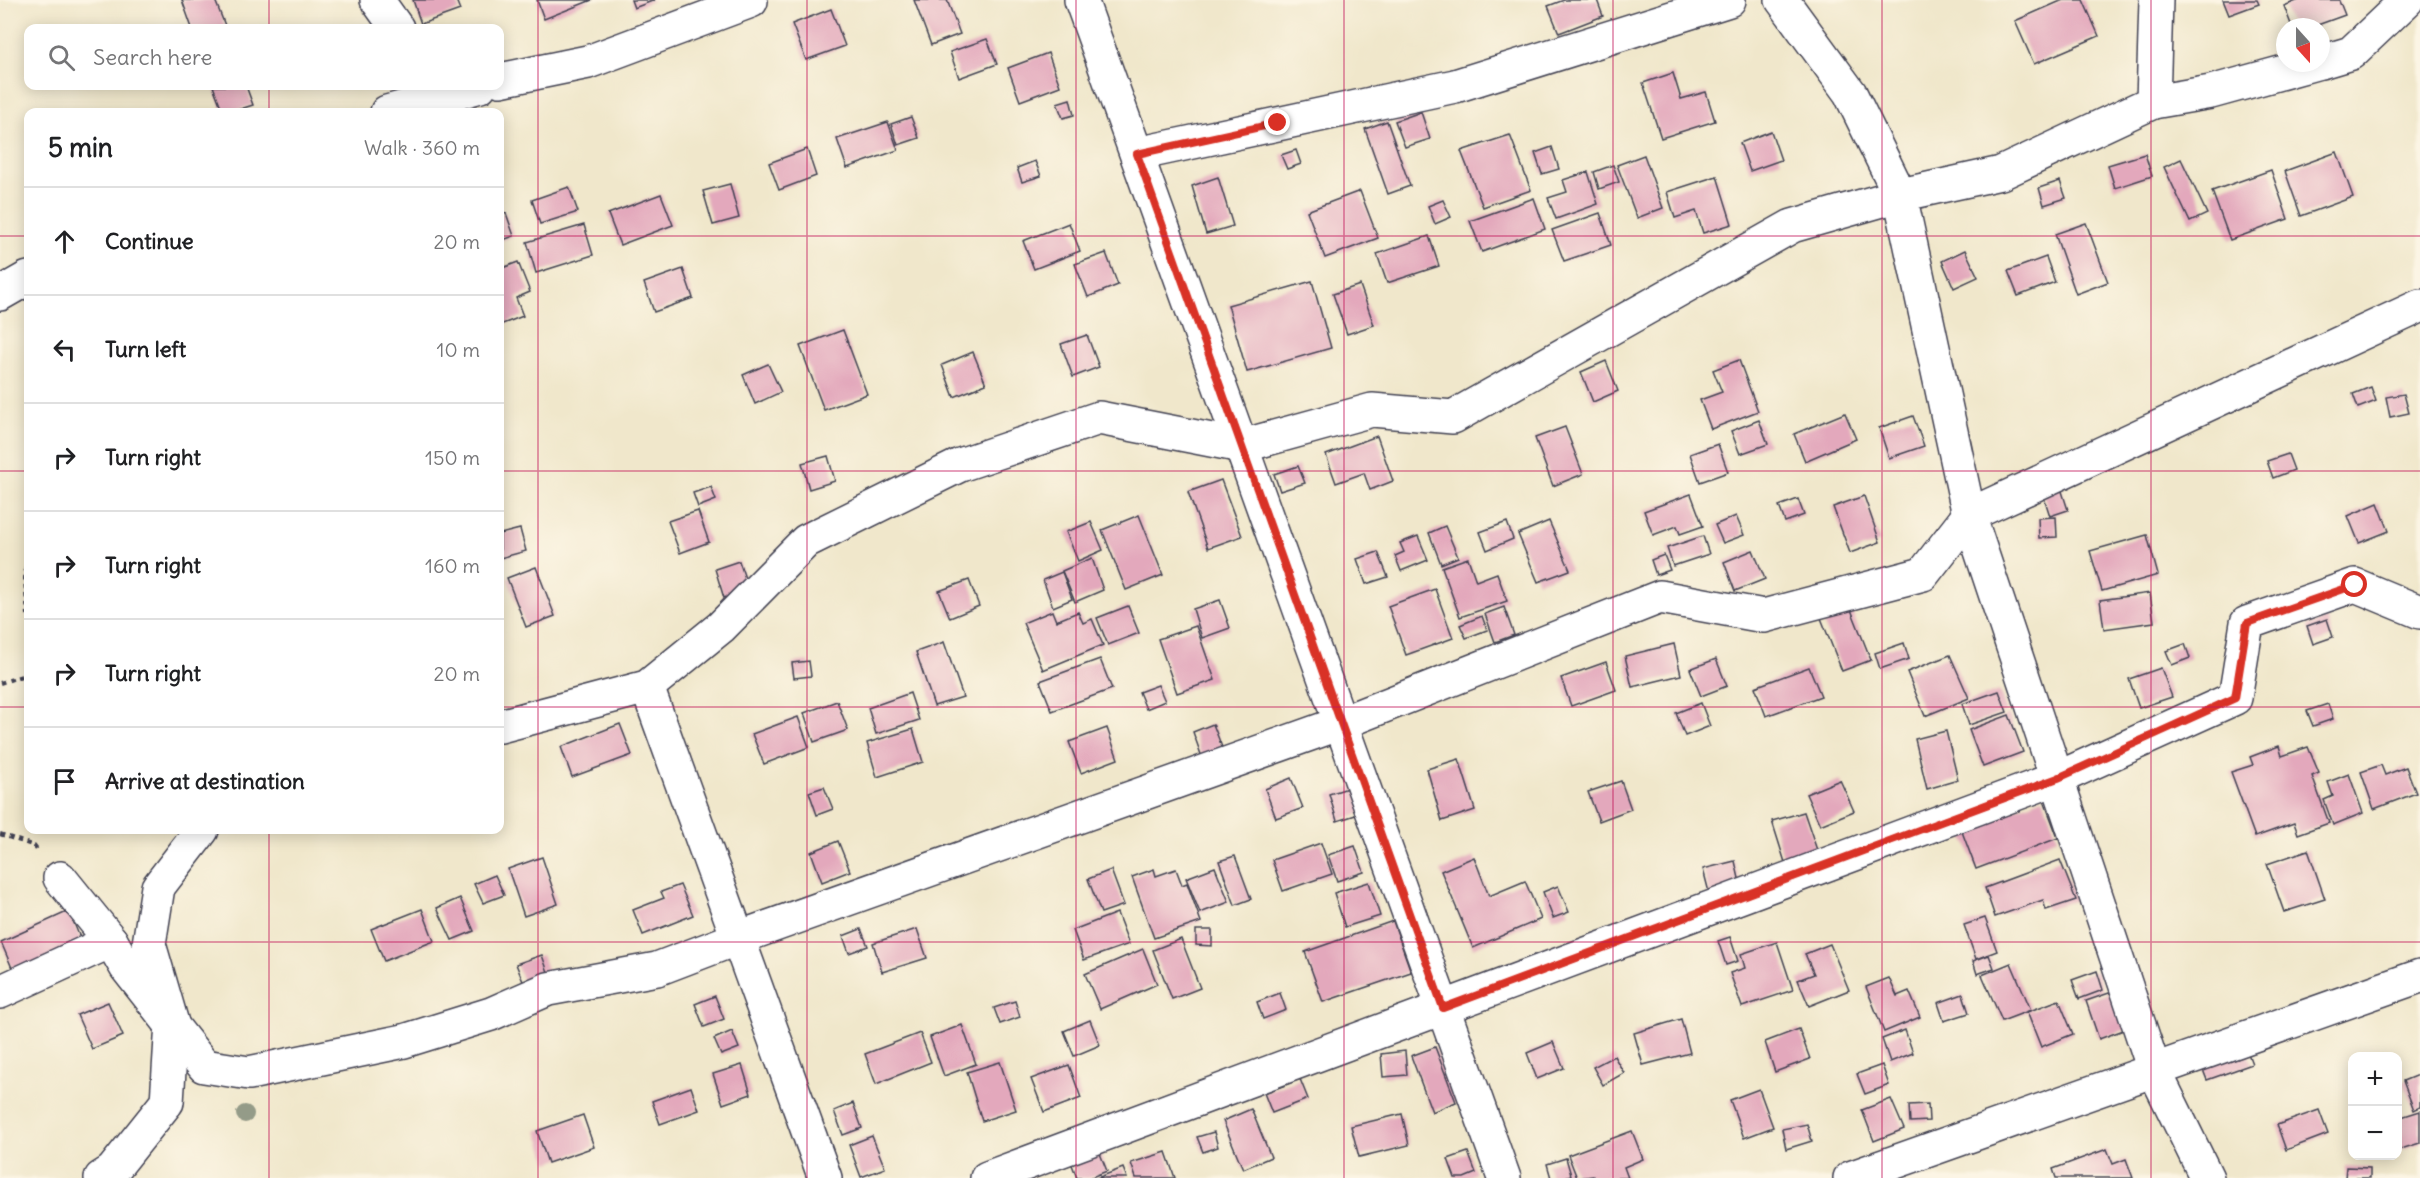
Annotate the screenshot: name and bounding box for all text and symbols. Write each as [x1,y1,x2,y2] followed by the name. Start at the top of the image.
[2276,18,2330,72] north arrow
[24,24,504,90] search box
[45,41,78,74] icon: search
[93,43,212,71] text: Search here
[1264,109,1290,135] route end
[48,131,113,164] text: 5 min
[364,135,480,160] text: Walk · 360 m
[48,225,81,258] icon: ahead
[105,227,194,255] text: Continue
[434,229,480,254] text: 20 m
[48,333,81,366] icon: left
[105,335,186,363] text: Turn left
[437,337,480,362] text: 10 m
[48,441,81,474] icon: right
[105,443,201,471] text: Turn right
[425,445,480,470] text: 150 m
[48,549,81,582] icon: right
[105,551,201,579] text: Turn right
[425,553,480,578] text: 160 m
[2341,571,2367,597] route start
[48,657,81,690] icon: right
[105,659,201,687] text: Turn right
[434,661,480,686] text: 20 m
[48,765,81,798] icon: arrive
[105,767,305,795] text: Arrive at destination
[2348,1052,2402,1160] map controls
[2348,1052,2402,1106] button: +
[2348,1106,2402,1160] button: −

